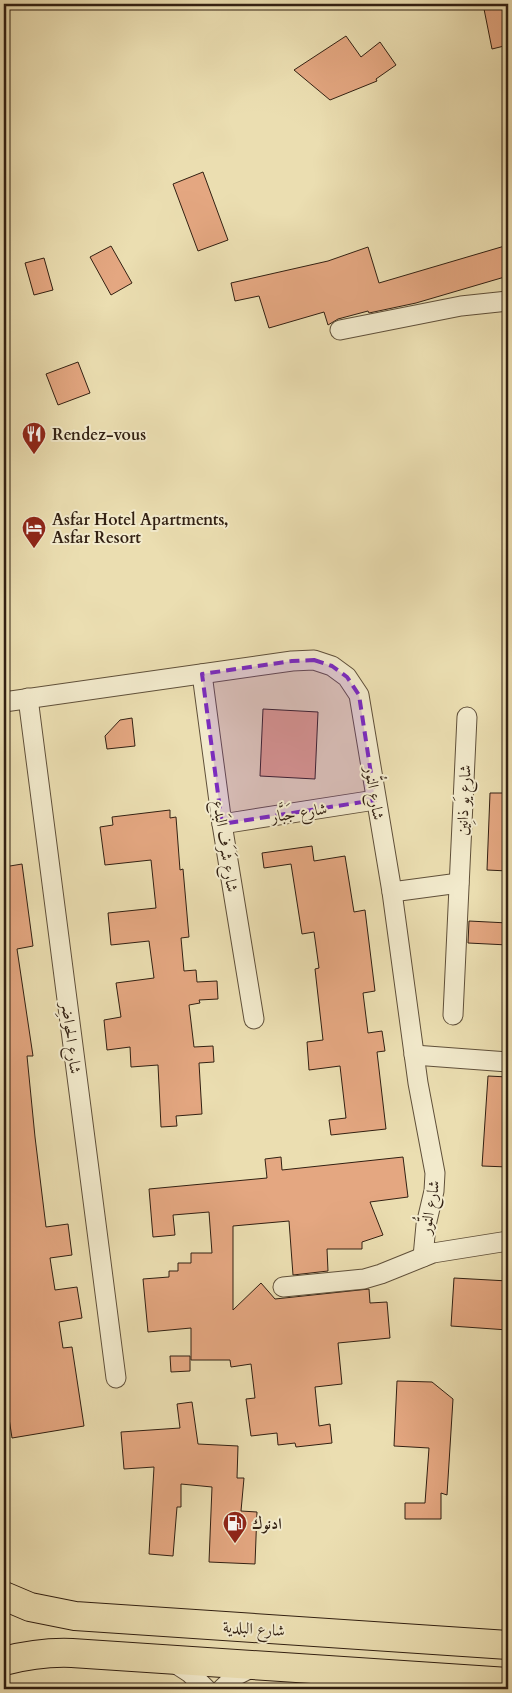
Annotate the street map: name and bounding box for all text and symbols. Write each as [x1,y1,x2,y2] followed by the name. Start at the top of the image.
[21,421,47,455] restaurant icon: Rendez-vous
[52,424,146,446] place label: Rendez-vous
[52,509,229,549] place label: Asfar Hotel Apartments, Asfar Resort
[21,515,47,549] hotel icon: Asfar Hotel Apartments, Asfar Resort
[357,762,394,822] street label: شارع النُّور
[450,764,479,836] street label: شارع يَو ذانِين
[267,795,329,831] street label: شارع جَبَّار
[205,798,244,894] street label: شارع شَرَف البَدع
[53,999,86,1075] street label: شارع الحواضِر
[409,1178,447,1238] street label: شارع النُّور
[222,1510,248,1544] fuel station icon: ادنوك
[252,1513,282,1535] place label: ادنوك
[222,1616,286,1644] street label: شارع البلدية

